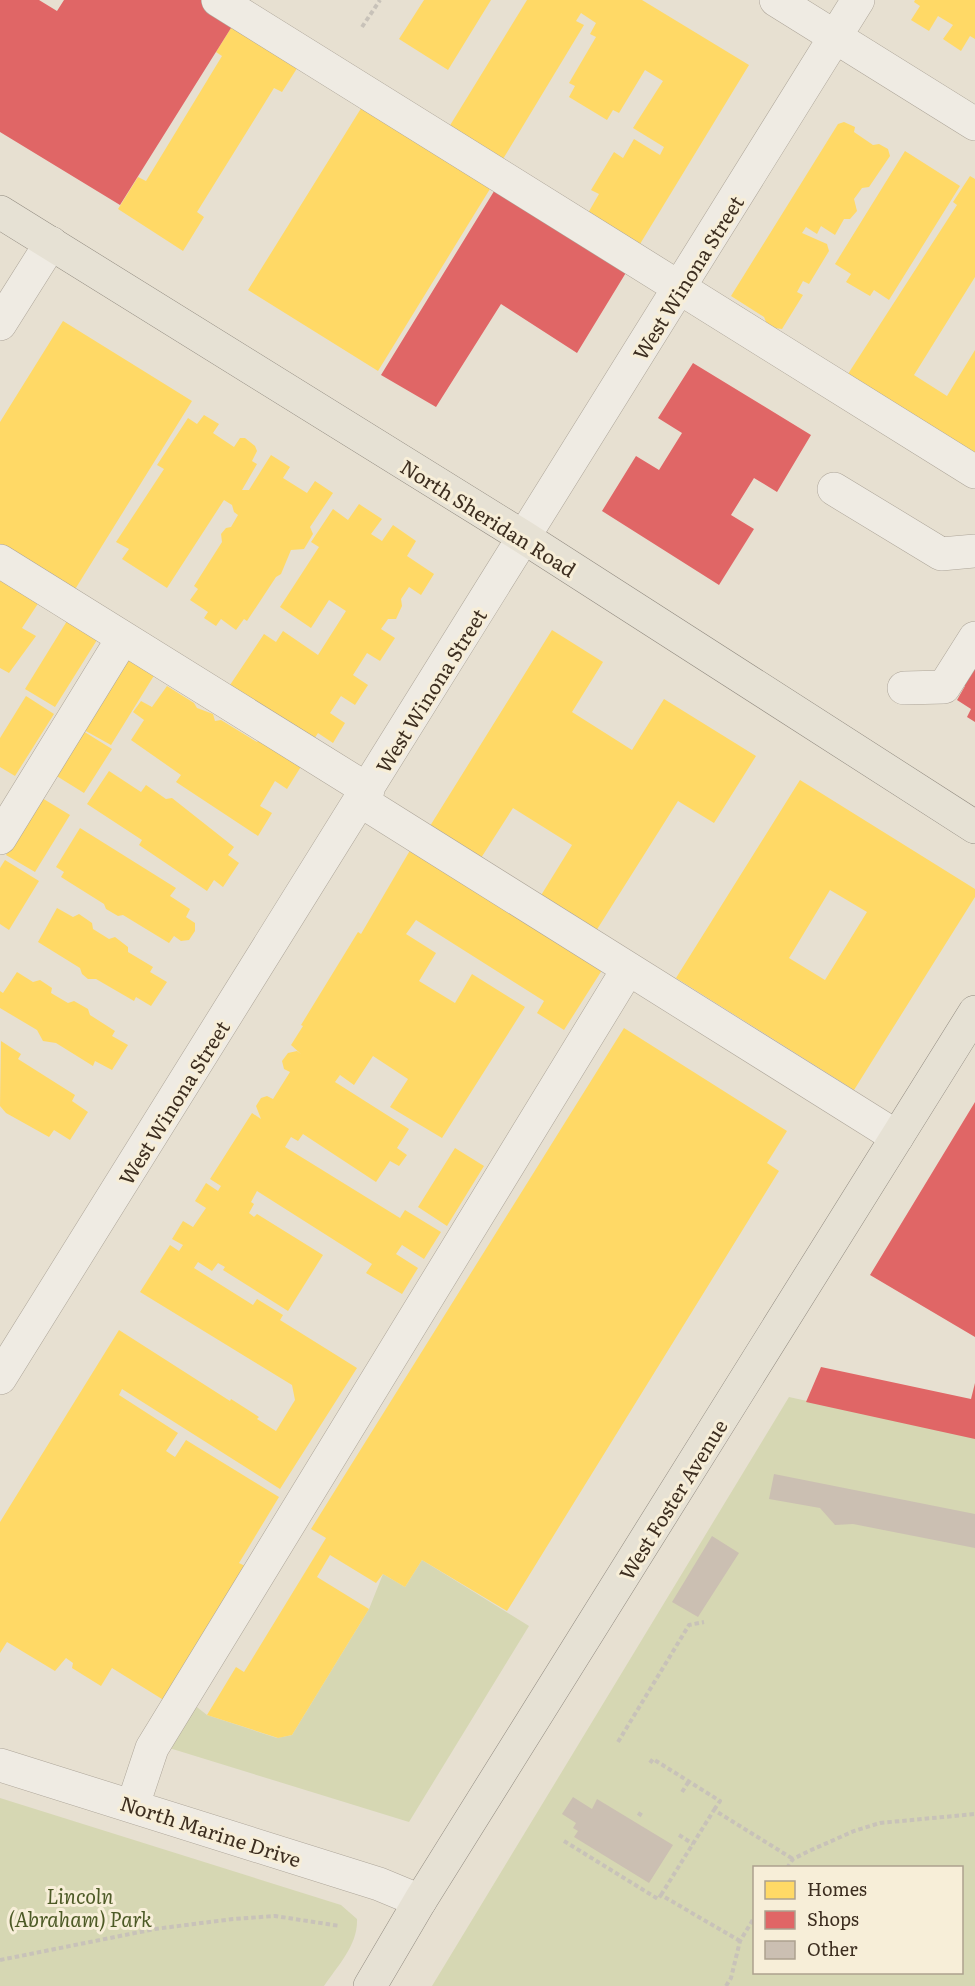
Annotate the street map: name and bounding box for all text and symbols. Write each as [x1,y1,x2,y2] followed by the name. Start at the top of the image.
[624,189,750,365] street label: West Winona Street
[395,451,583,583] street label: North Sheridan Road
[367,602,493,778] street label: West Winona Street
[110,1014,236,1190] street label: West Winona Street
[610,1413,734,1585] street label: West Foster Avenue
[117,1787,305,1873] street label: North Marine Drive
[753,1866,963,1974] legend
[807,1875,867,1902] text: Homes
[8,1880,152,1933] park label: Lincoln (Abraham) Park
[807,1905,859,1932] text: Shops
[807,1935,858,1962] text: Other

